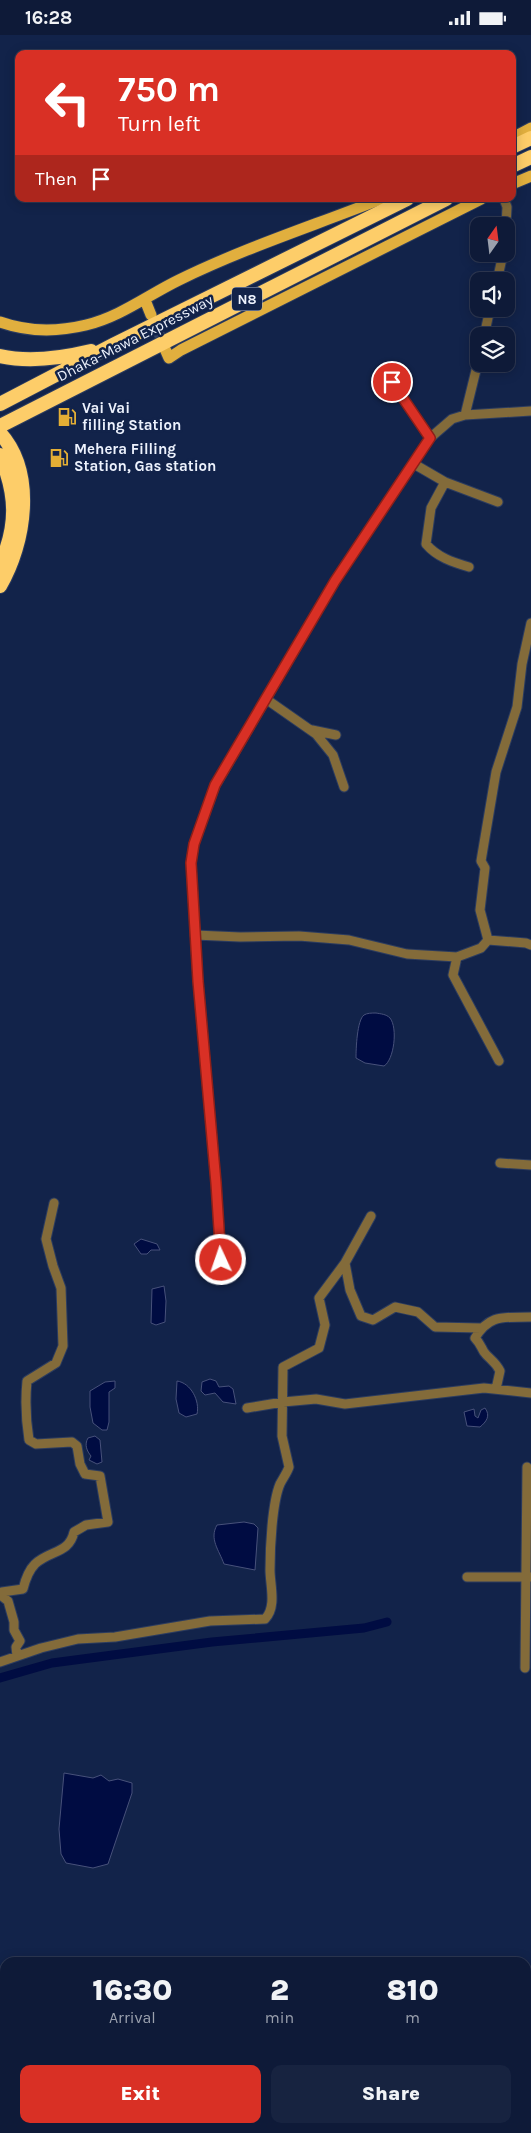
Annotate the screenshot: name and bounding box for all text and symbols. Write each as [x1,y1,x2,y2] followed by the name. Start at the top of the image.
[25,7,72,29] text: 16:28
[118,69,220,110] text: 750 m
[35,70,100,135] icon: left
[118,111,201,137] text: Turn left
[87,165,115,193] icon: arrive
[35,168,77,190] text: Then
[470,217,515,263] north arrow
[470,217,515,372] map controls
[470,272,515,317] button: sound
[232,287,262,311] road number: N8
[54,291,216,385] street label: Dhaka-Mawa Expressway
[470,327,515,372] button: layers
[371,361,413,403] pin
[378,368,406,396] icon: arrive
[82,399,181,434] place label: Vai Vai filling Station
[56,406,78,428] fuel station icon: Vai Vai filling Station
[74,440,216,475] place label: Mehera Filling Station, Gas station
[48,447,70,469] fuel station icon: Mehera Filling Station, Gas station
[194,1233,246,1285] position arrow
[92,1972,172,2008] text: 16:30
[270,1972,289,2008] text: 2
[386,1972,439,2008] text: 810
[109,2008,156,2027] text: Arrival
[265,2008,294,2027] text: min
[405,2008,420,2027] text: m
[20,2065,261,2123] button: Exit
[271,2065,511,2123] button: Share

